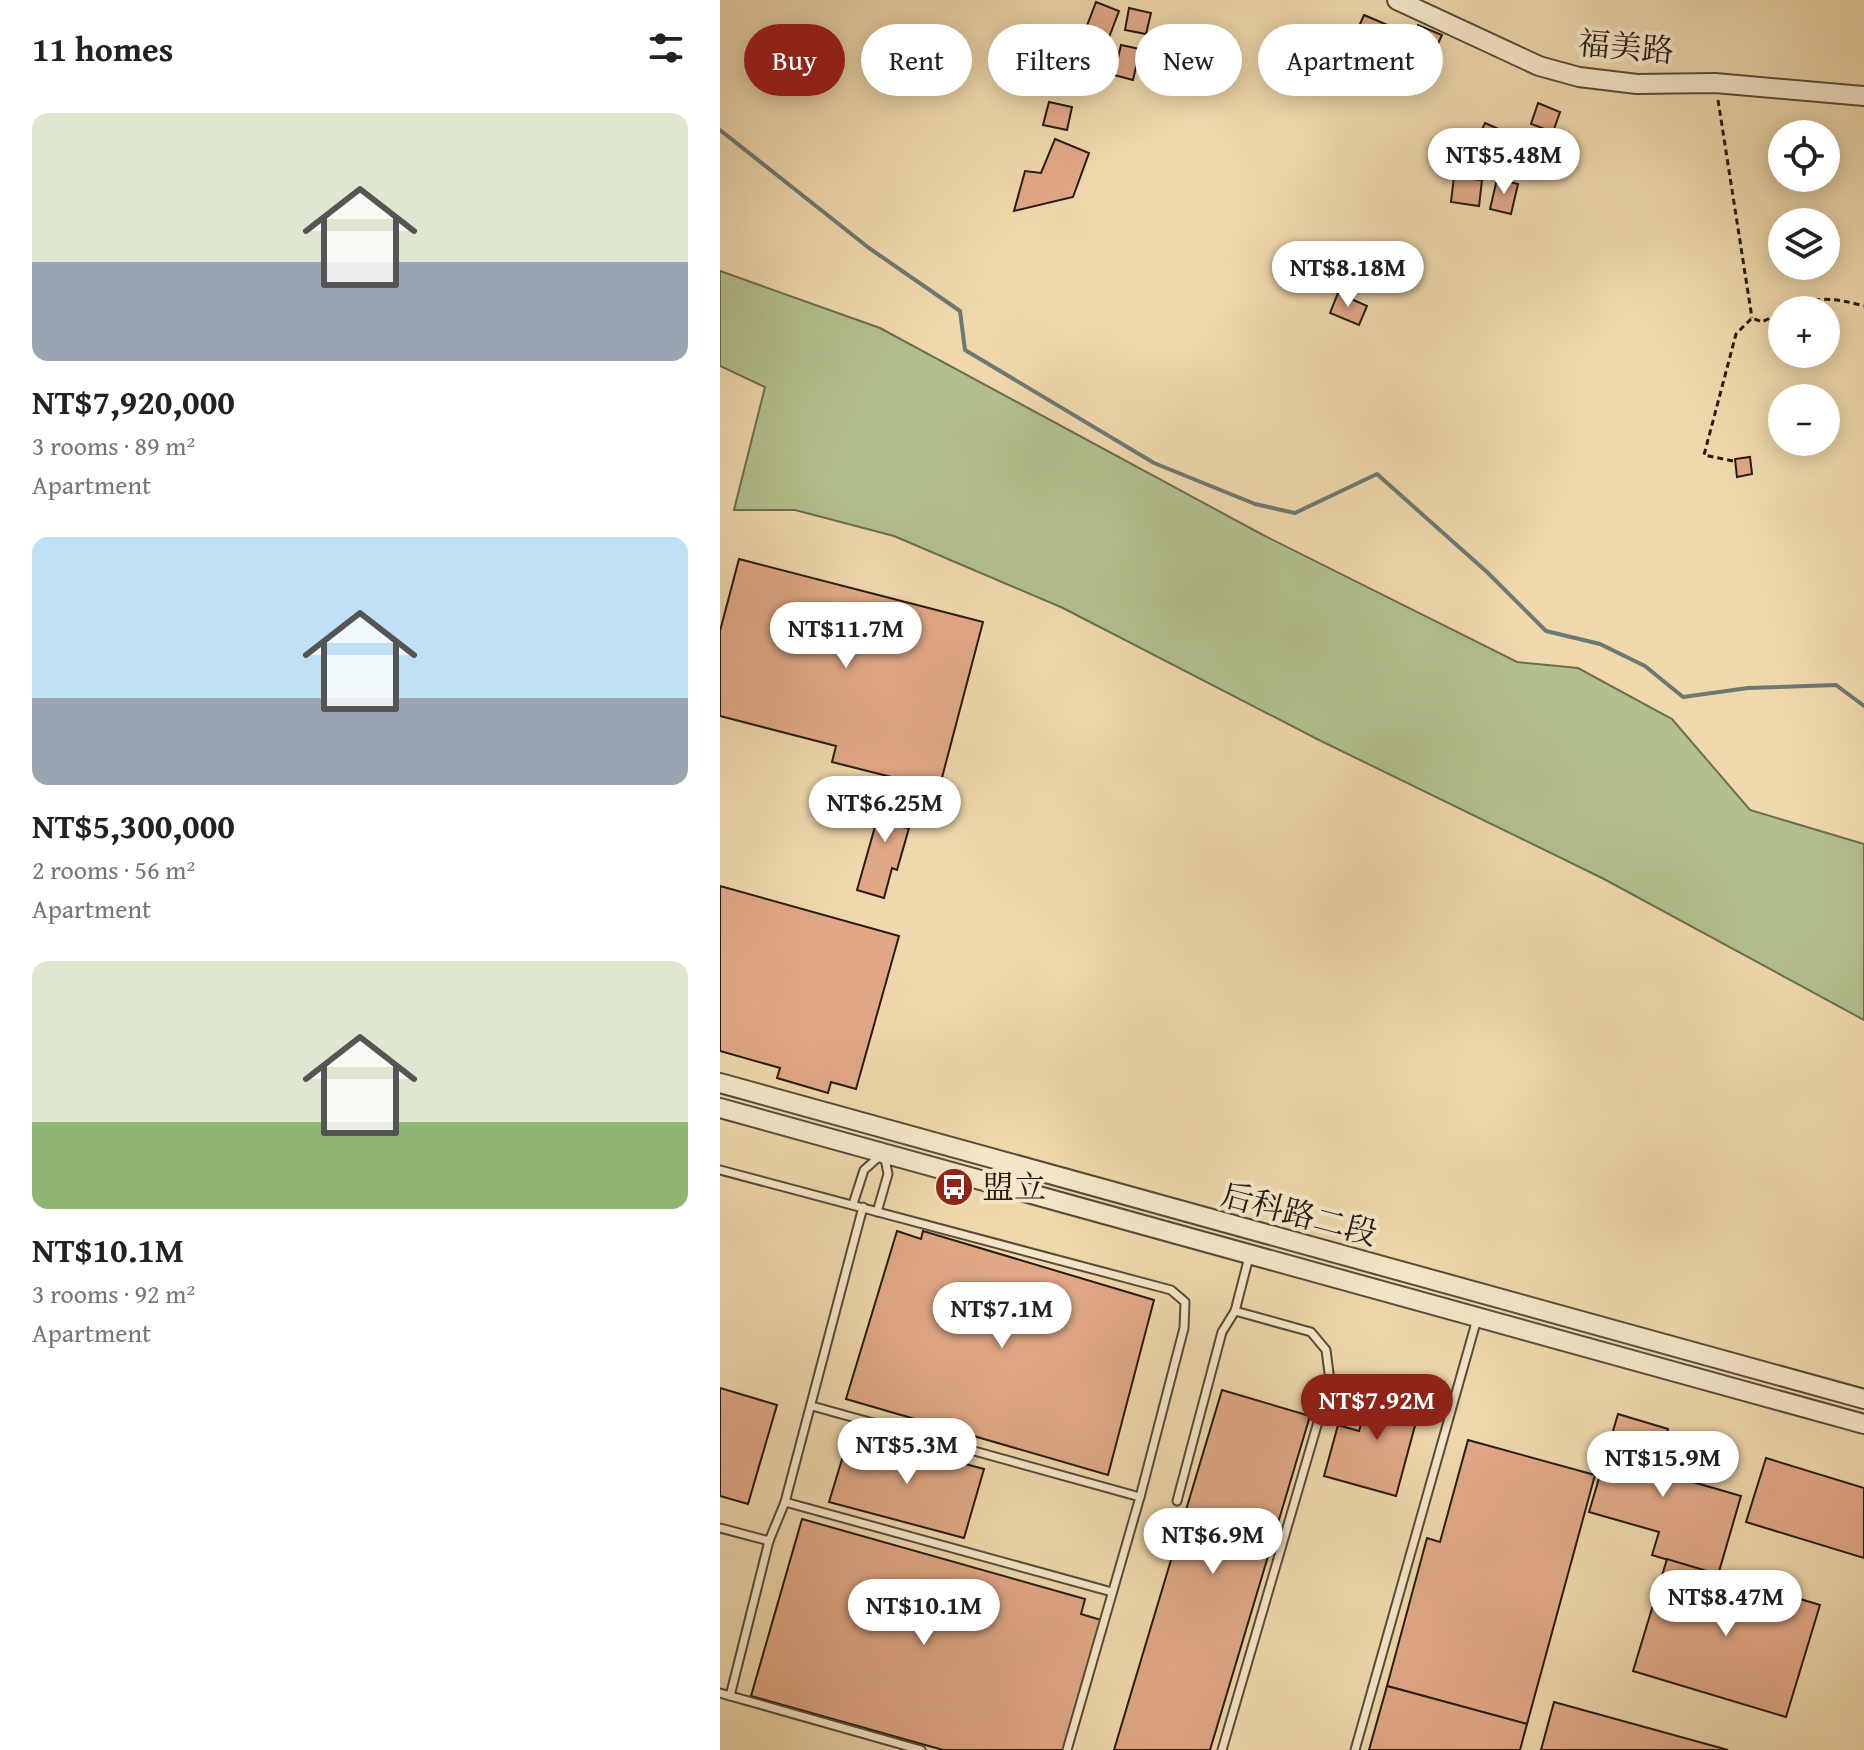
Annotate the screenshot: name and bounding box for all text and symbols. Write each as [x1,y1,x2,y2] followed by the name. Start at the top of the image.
[1576,19,1676,74] street label: 福美路
[32,24,173,73] text: 11 homes
[744,24,845,96] chip: Buy
[861,24,972,96] chip: Rent
[988,24,1119,96] chip: Filters
[1135,24,1242,96] chip: New
[1258,24,1443,96] chip: Apartment
[644,26,688,70] icon: filters
[1768,120,1840,456] map controls
[1768,120,1840,192] button: locate
[1421,128,1587,196] pin: NT$5.48M
[1446,134,1562,173] text: NT$5.48M
[288,165,432,309] icon: home
[1768,208,1840,280] button: layers
[1265,241,1431,309] pin: NT$8.18M
[1290,247,1406,286] text: NT$8.18M
[1768,296,1840,368] button: +
[32,377,235,426] text: NT$7,920,000
[1768,384,1840,456] button: −
[32,426,195,465] text: 3 rooms · 89 m²
[32,465,151,504] text: Apartment
[288,589,432,733] icon: home
[763,602,929,670] pin: NT$11.7M
[788,608,904,647] text: NT$11.7M
[802,776,968,844] pin: NT$6.25M
[827,782,943,821] text: NT$6.25M
[32,801,235,850] text: NT$5,300,000
[32,850,195,889] text: 2 rooms · 56 m²
[32,889,151,928] text: Apartment
[288,1013,432,1157] icon: home
[982,1163,1046,1210] place label: 盟立
[933,1166,975,1208] bus stop icon: 盟立
[1216,1170,1382,1257] street label: 后科路二段
[32,1225,184,1274] text: NT$10.1M
[32,1274,195,1313] text: 3 rooms · 92 m²
[928,1282,1076,1350] pin: NT$7.1M
[951,1288,1053,1327] text: NT$7.1M
[32,1313,151,1352] text: Apartment
[1294,1374,1460,1442] pin: NT$7.92M
[1319,1380,1435,1419] text: NT$7.92M
[833,1418,981,1486] pin: NT$5.3M
[856,1424,958,1463] text: NT$5.3M
[1580,1431,1746,1499] pin: NT$15.9M
[1605,1437,1721,1476] text: NT$15.9M
[1139,1508,1287,1576] pin: NT$6.9M
[1162,1514,1264,1553] text: NT$6.9M
[1643,1570,1809,1638] pin: NT$8.47M
[1668,1576,1784,1615] text: NT$8.47M
[841,1579,1007,1647] pin: NT$10.1M
[866,1585,982,1624] text: NT$10.1M

